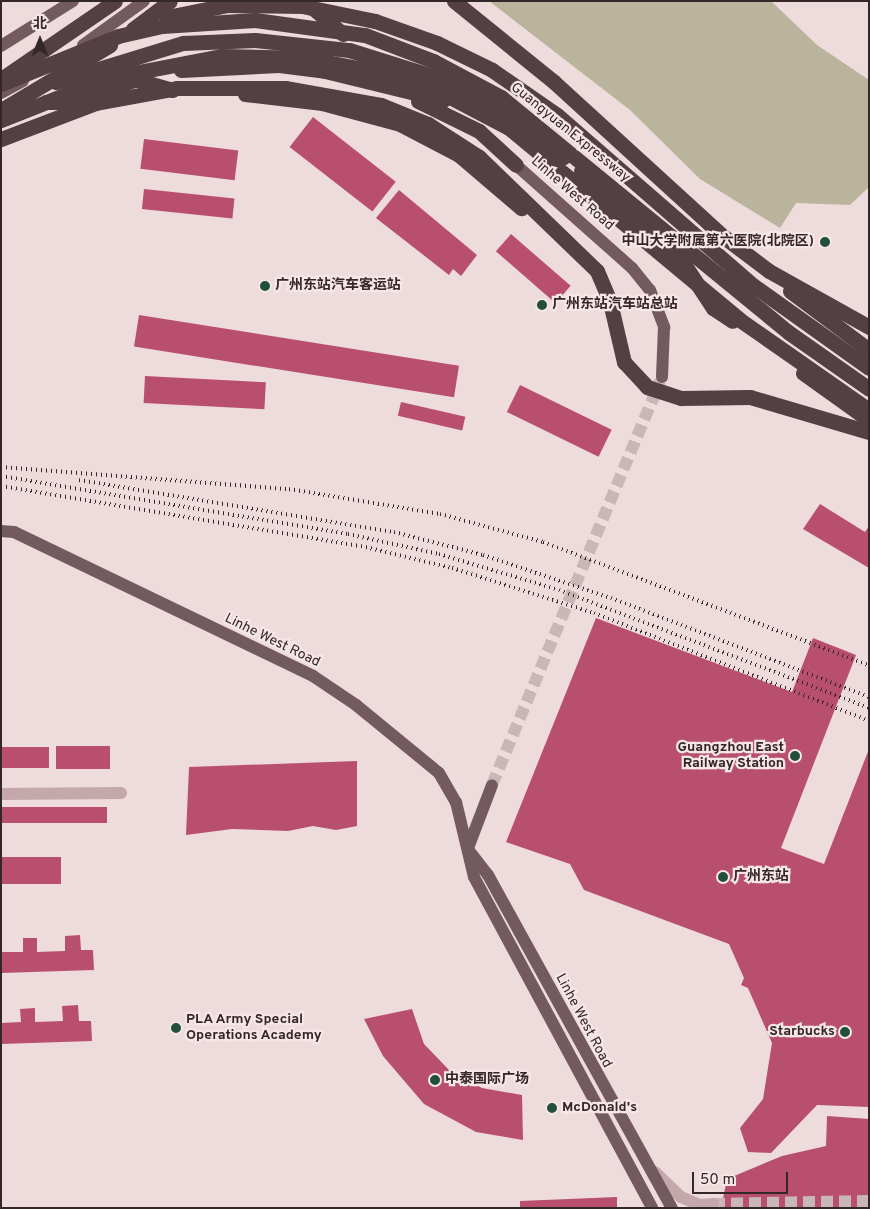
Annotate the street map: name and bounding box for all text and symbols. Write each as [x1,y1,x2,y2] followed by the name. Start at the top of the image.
[15,15,65,65] north arrow
[33,16,47,33] text: 北
[507,80,633,186] street label: Guangyuan Expressway
[527,153,617,235] street label: Linhe West Road
[622,234,814,250] place label: 中山大学附属第六医院(北院区)
[818,235,832,249] marker: 中山大学附属第六医院(北院区)
[275,278,401,294] place label: 广州东站汽车客运站
[259,280,271,292] marker: 广州东站汽车客运站
[552,297,678,313] place label: 广州东站汽车站总站
[536,299,548,311] marker: 广州东站汽车站总站
[221,611,323,671] street label: Linhe West Road
[678,740,784,772] place label: Guangzhou East Railway Station
[788,749,802,763] marker: Guangzhou East Railway Station
[733,869,789,885] place label: 广州东站
[717,871,729,883] marker: 广州东站
[551,971,615,1071] street label: Linhe West Road
[186,1012,322,1044] place label: PLA Army Special Operations Academy
[170,1022,182,1034] marker: PLA Army Special Operations Academy
[769,1024,835,1040] place label: Starbucks
[839,1026,851,1038] marker: Starbucks
[445,1072,529,1088] place label: 中泰国际广场
[429,1074,441,1086] marker: 中泰国际广场
[562,1100,637,1116] place label: McDonald's
[546,1102,558,1114] marker: McDonald's
[695,1162,791,1194] scale bar
[700,1171,735,1190] text: 50 m

